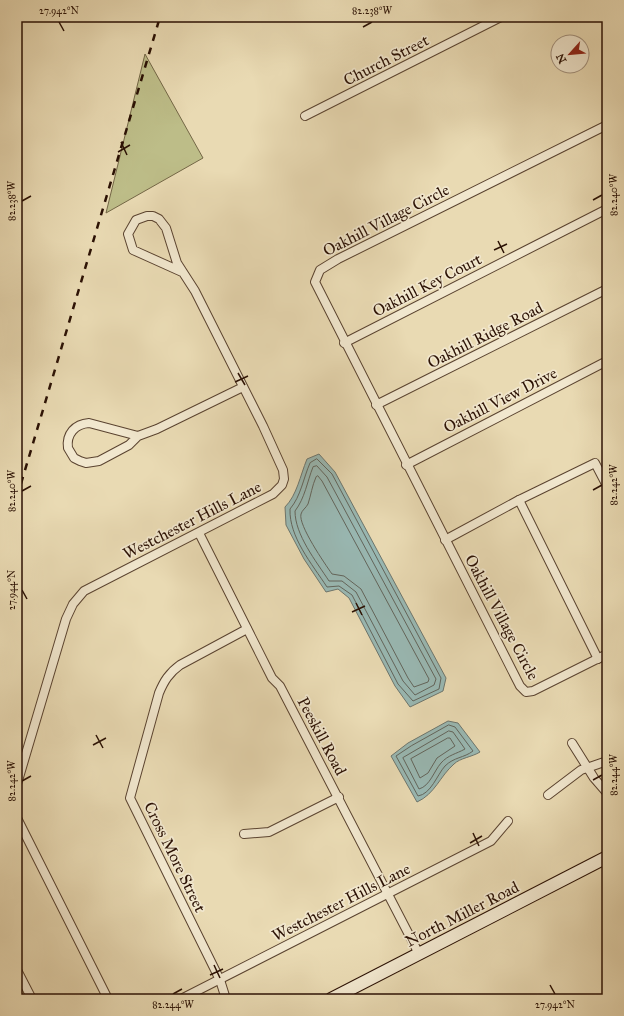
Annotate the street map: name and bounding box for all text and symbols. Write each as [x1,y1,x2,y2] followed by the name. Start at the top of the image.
[39,5,79,17] text: 27.942°N
[352,5,392,17] text: 82.238°W
[340,30,432,90] street label: Church Street
[550,34,590,74] north arrow
[553,51,569,65] text: N
[608,174,620,216] text: 82.240°W
[320,180,453,261] street label: Oakhill Village Circle
[6,181,18,221] text: 82.238°W
[369,249,485,321] street label: Oakhill Key Court
[424,298,546,373] street label: Oakhill Ridge Road
[440,363,560,437] street label: Oakhill View Drive
[608,464,620,506] text: 82.242°W
[6,470,18,512] text: 82.240°W
[120,477,265,563] street label: Westchester Hills Lane
[460,551,543,684] street label: Oakhill Village Circle
[6,569,18,610] text: 27.944°N
[293,694,351,778] street label: Peeskill Road
[608,754,620,796] text: 82.244°W
[6,760,18,802] text: 82.242°W
[140,799,210,916] street label: Cross More Street
[269,859,414,945] street label: Westchester Hills Lane
[402,877,522,951] street label: North Miller Road
[152,999,194,1011] text: 82.244°W
[535,999,575,1011] text: 27.942°N

